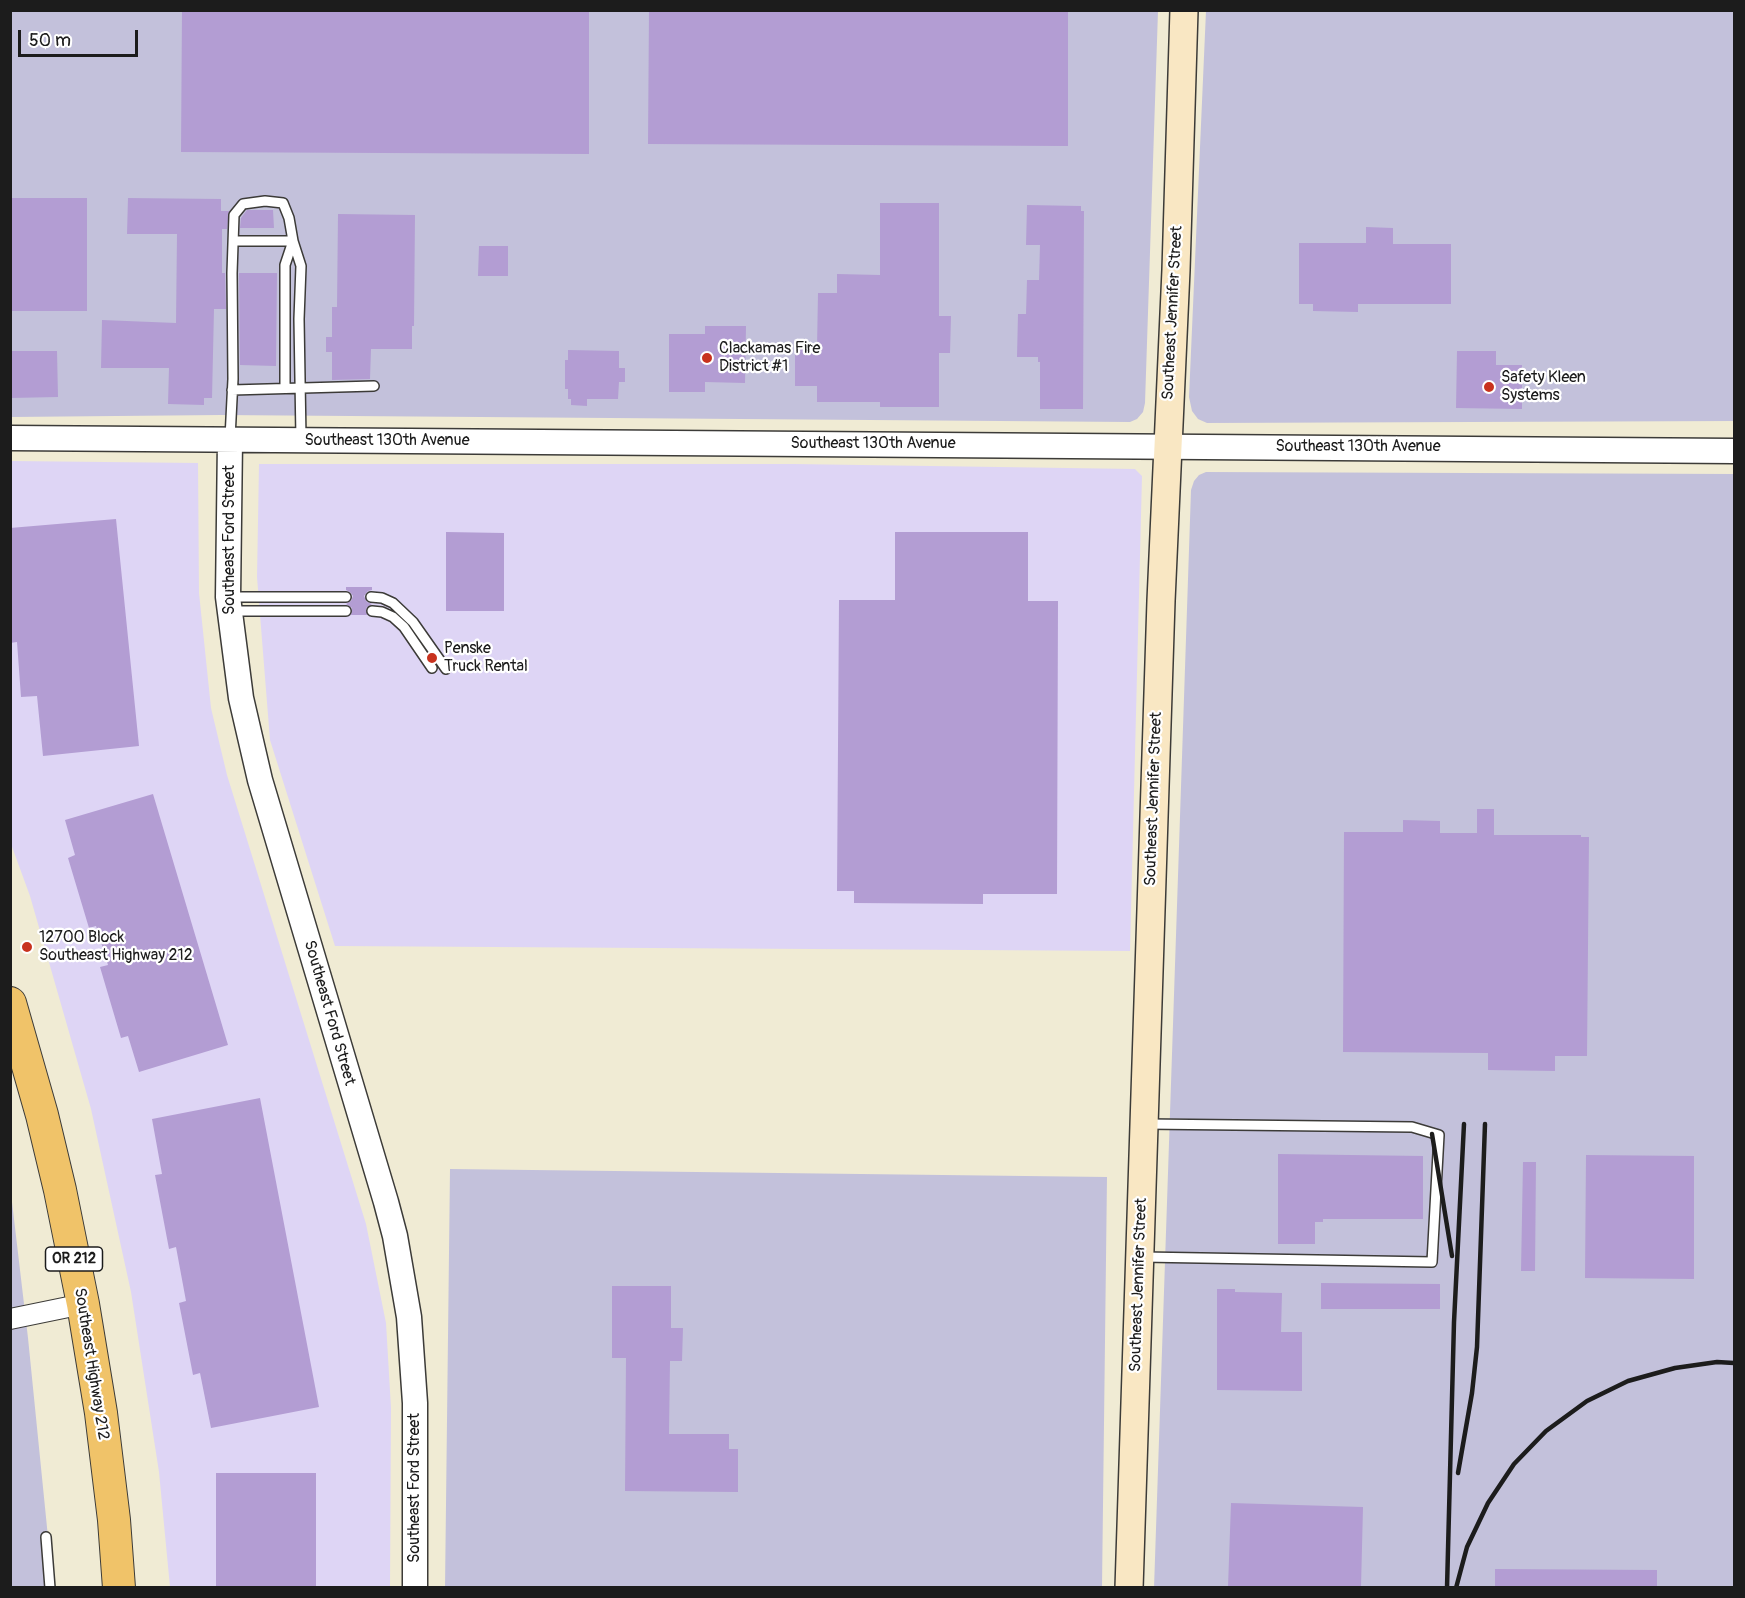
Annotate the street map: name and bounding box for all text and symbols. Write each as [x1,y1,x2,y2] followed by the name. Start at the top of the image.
[21,18,141,56] scale bar
[29,29,71,52] text: 50 m
[1159,225,1187,401] street label: Southeast Jennifer Street
[719,339,820,377] place label: Clackamas Fire District #1
[700,351,714,365] marker: Clackamas Fire District #1
[1501,368,1586,406] place label: Safety Kleen Systems
[1482,380,1496,394] marker: Safety Kleen Systems
[304,431,470,451] street label: Southeast 130th Avenue
[790,434,956,454] street label: Southeast 130th Avenue
[1275,437,1441,457] street label: Southeast 130th Avenue
[220,465,240,615] street label: Southeast Ford Street
[444,639,528,677] place label: Penske Truck Rental
[425,651,439,665] marker: Penske Truck Rental
[1141,711,1167,887] street label: Southeast Jennifer Street
[39,928,193,966] place label: 12700 Block Southeast Highway 212
[299,938,359,1088] street label: Southeast Ford Street
[20,940,34,954] marker: 12700 Block Southeast Highway 212
[1126,1197,1152,1373] street label: Southeast Jennifer Street
[46,1247,103,1271] road number: OR 212
[69,1287,113,1441] street label: Southeast Highway 212
[405,1413,425,1563] street label: Southeast Ford Street

